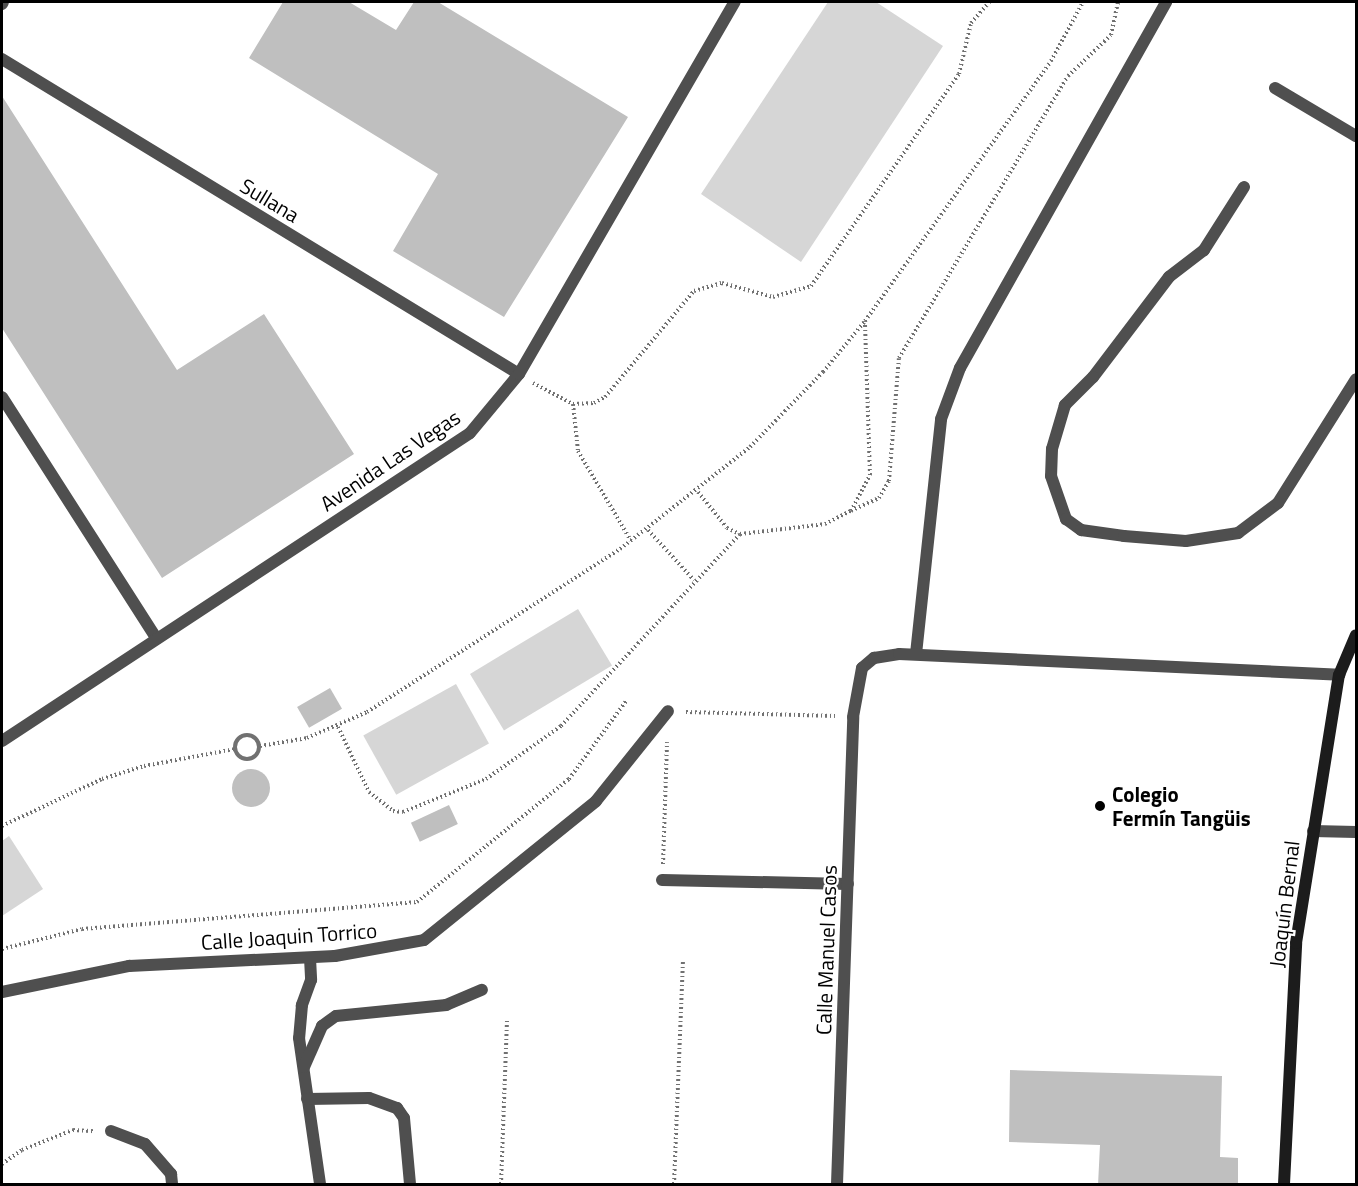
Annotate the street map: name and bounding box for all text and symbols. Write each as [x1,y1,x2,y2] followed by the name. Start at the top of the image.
[236,173,304,227] street label: Sullana
[315,404,465,516] street label: Avenida Las Vegas
[1112,781,1251,831] place label: Colegio Fermín Tangüis
[1093,799,1107,813] marker: Colegio Fermín Tangüis
[1264,839,1304,969] street label: Joaquín Bernal
[810,865,842,1035] street label: Calle Manuel Casos
[200,917,378,955] street label: Calle Joaquin Torrico

